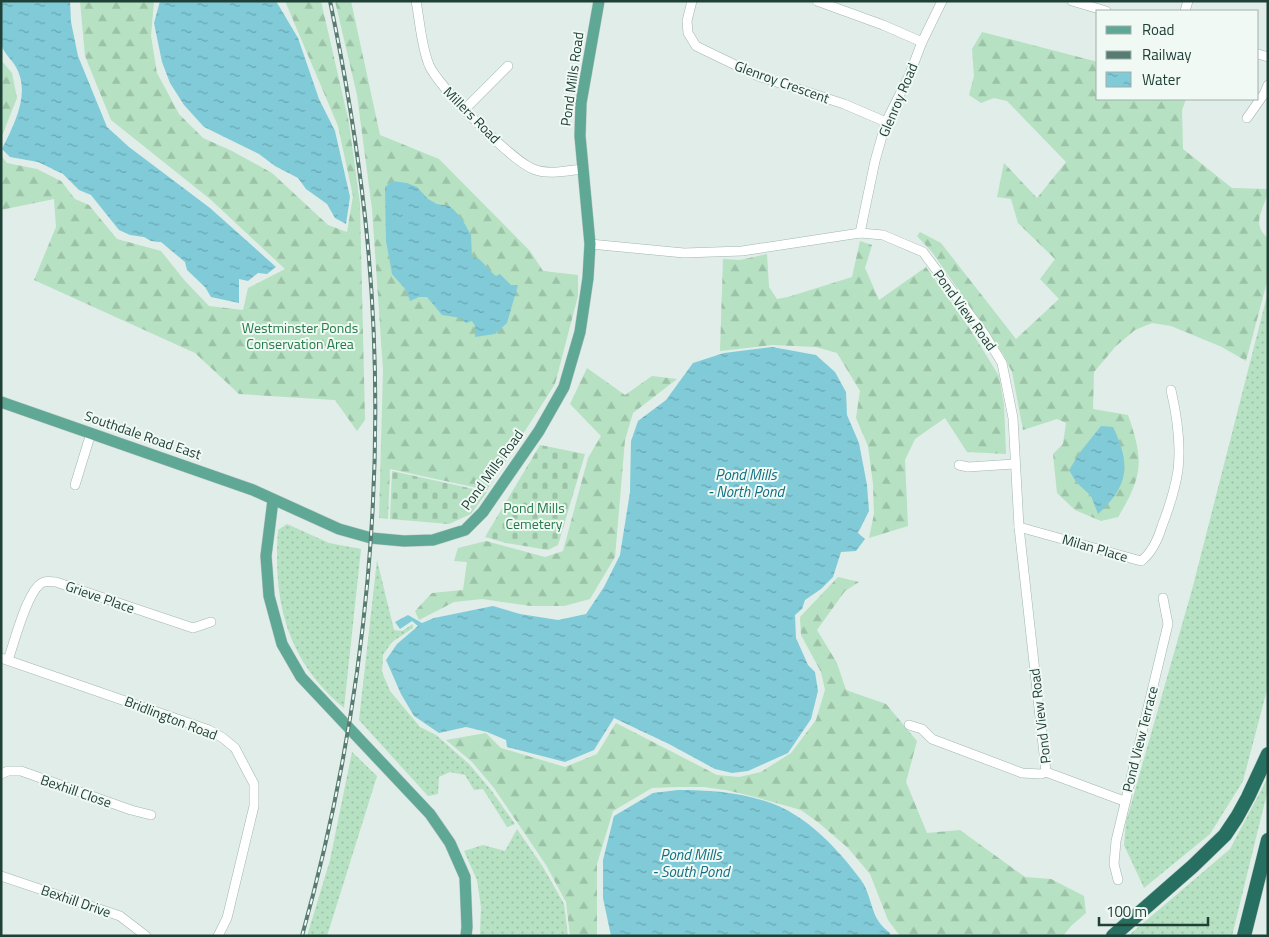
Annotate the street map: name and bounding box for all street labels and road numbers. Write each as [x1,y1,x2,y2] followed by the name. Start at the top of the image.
[555,31,589,127] street label: Pond Mills Road
[732,55,833,108] street label: Glenroy Crescent
[873,60,923,140] street label: Glenroy Road
[439,81,506,148] street label: Millers Road
[929,265,1002,355] street label: Pond View Road
[82,405,204,464] street label: Southdale Road East
[455,425,528,514] street label: Pond Mills Road
[1060,528,1130,567] street label: Milan Place
[63,575,138,618] street label: Grieve Place
[1023,667,1056,765] street label: Pond View Road
[1116,684,1163,794] street label: Pond View Terrace
[122,690,221,745] street label: Bridlington Road
[38,769,115,812] street label: Bexhill Close
[38,879,114,922] street label: Bexhill Drive

